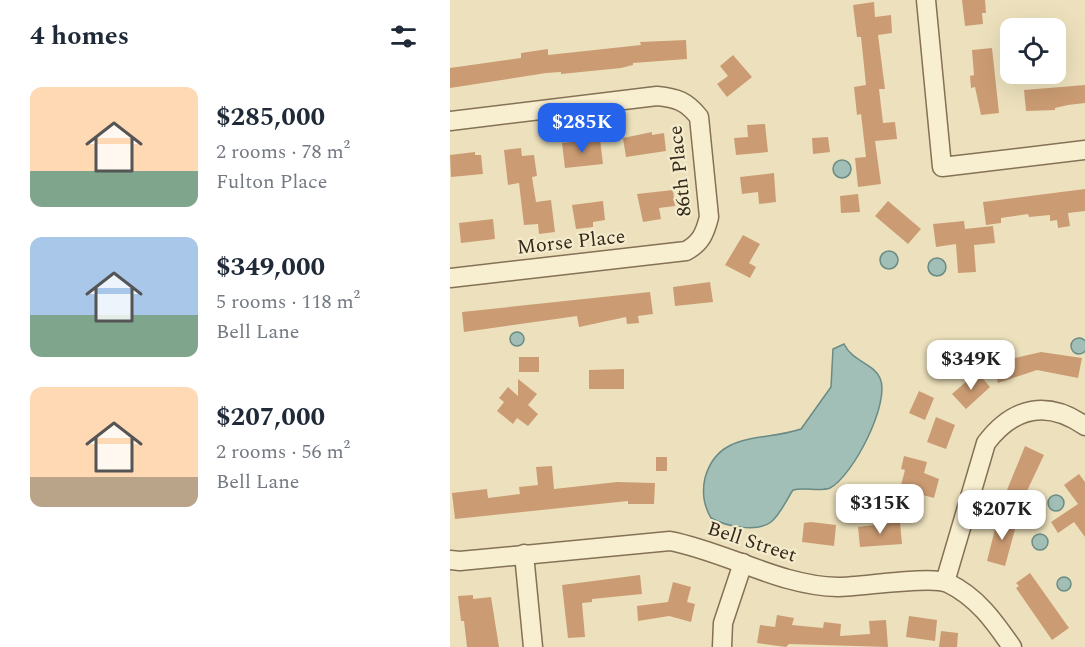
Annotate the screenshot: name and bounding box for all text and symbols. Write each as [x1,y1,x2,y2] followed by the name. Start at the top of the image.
[30,16,129,56] text: 4 homes
[1000,18,1066,84] map controls
[1000,18,1066,84] button: locate
[387,20,420,53] icon: filters
[216,97,325,137] text: $285,000
[540,103,624,154] pin: $285K
[552,107,612,137] text: $285K
[78,111,150,183] icon: home
[660,124,700,218] street label: 86th Place
[216,137,350,167] text: 2 rooms · 78 m²
[216,167,327,197] text: Fulton Place
[515,221,627,263] street label: Morse Place
[216,247,325,287] text: $349,000
[78,261,150,333] icon: home
[216,287,360,317] text: 5 rooms · 118 m²
[216,317,300,347] text: Bell Lane
[929,340,1013,391] pin: $349K
[941,344,1001,374] text: $349K
[216,397,325,437] text: $207,000
[78,411,150,483] icon: home
[216,437,350,467] text: 2 rooms · 56 m²
[216,467,300,497] text: Bell Lane
[838,484,922,535] pin: $315K
[850,488,910,518] text: $315K
[960,490,1044,541] pin: $207K
[972,494,1032,524] text: $207K
[703,513,801,571] street label: Bell Street

